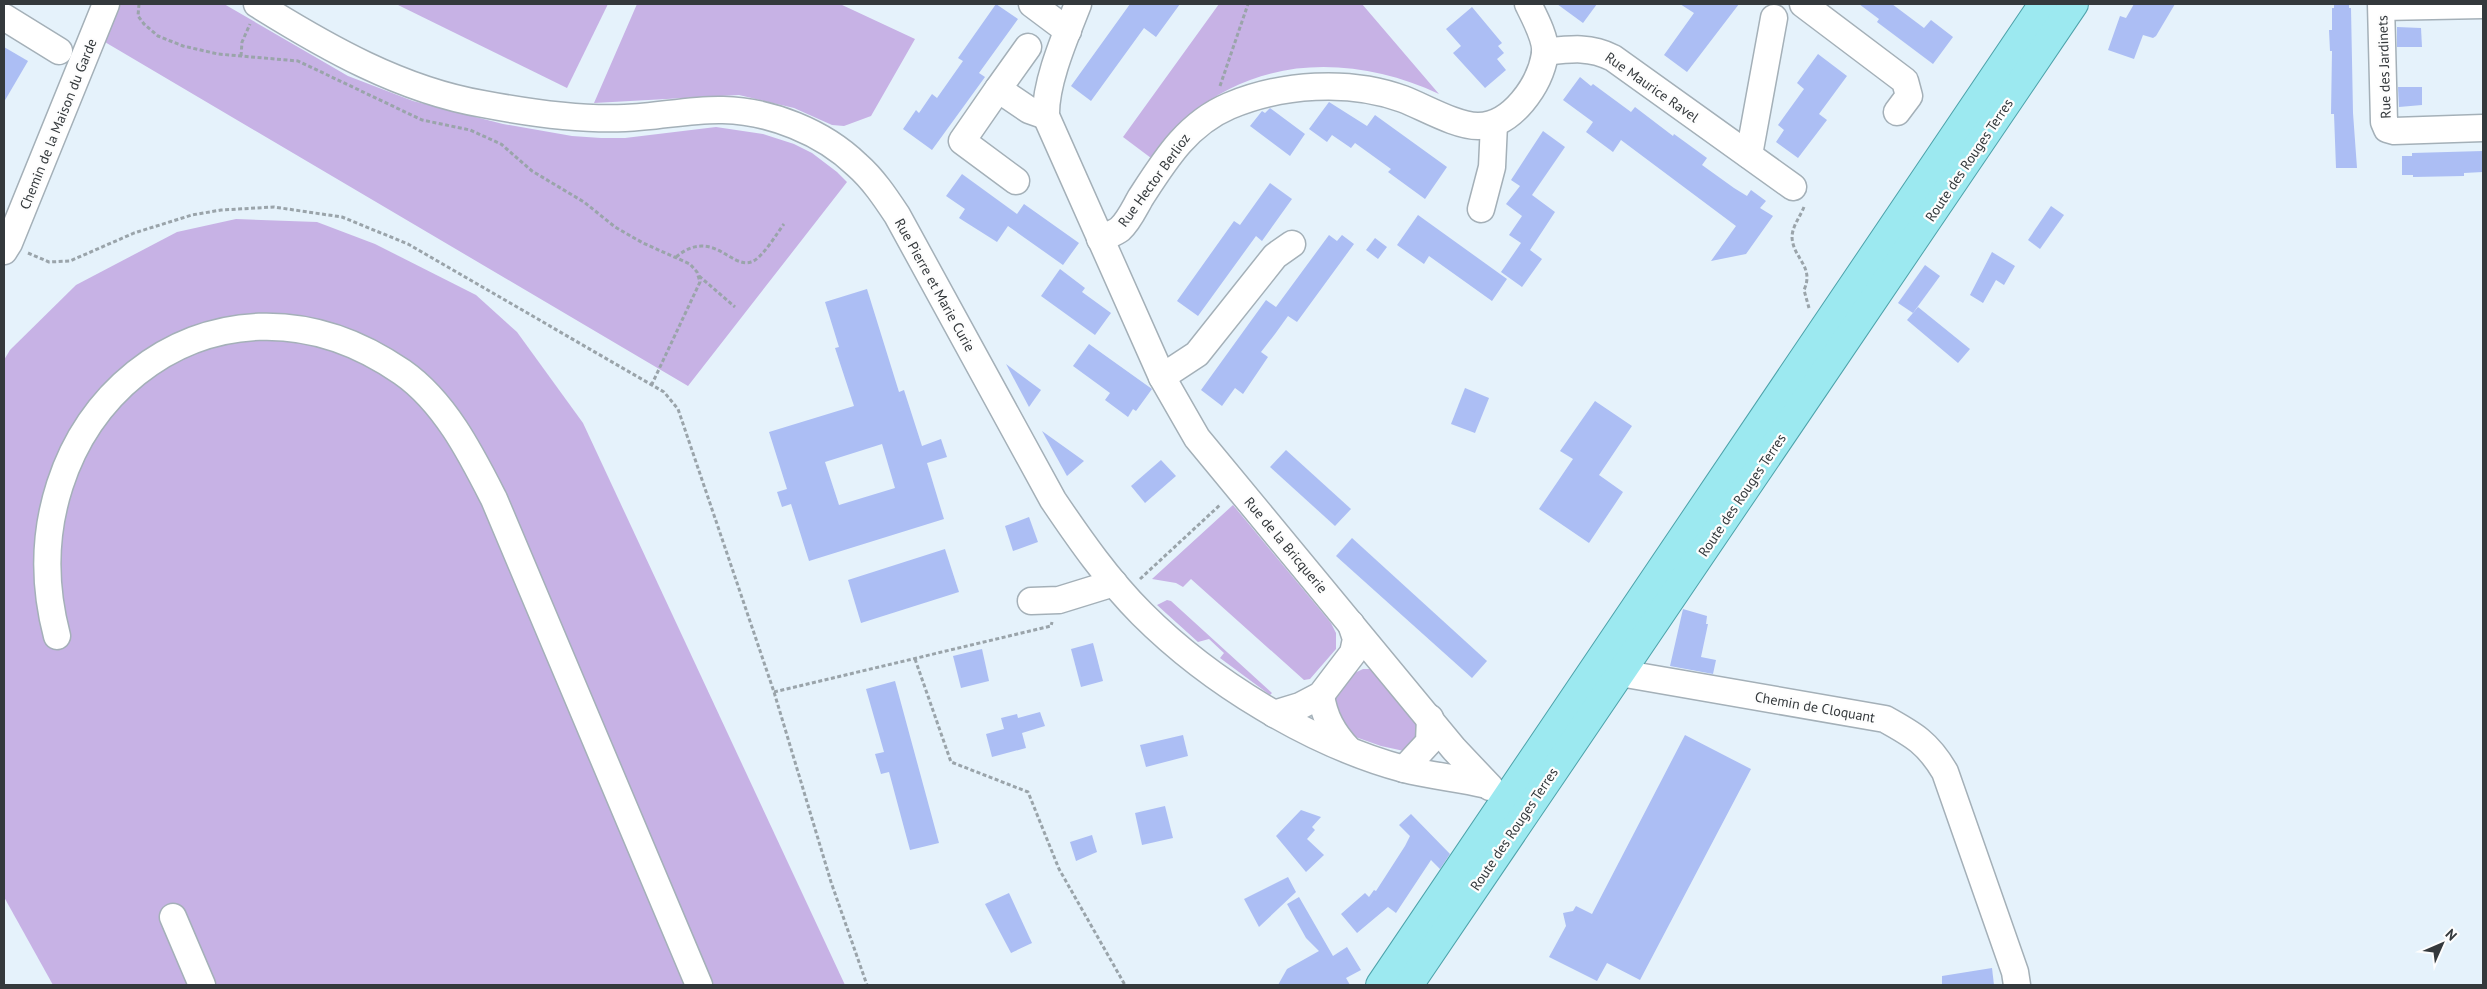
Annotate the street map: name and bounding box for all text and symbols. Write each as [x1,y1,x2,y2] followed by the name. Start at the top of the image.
[2373,15,2395,119] street label: Rue des Jardinets
[15,36,101,212] street label: Chemin de la Maison du Garde
[1602,48,1702,126] street label: Rue Maurice Ravel
[1921,95,2017,225] street label: Route des Rouges Terres
[1114,130,1194,230] street label: Rue Hector Berlioz
[891,215,979,355] street label: Rue Pierre et Marie Curie
[1694,430,1790,560] street label: Route des Rouges Terres
[1240,493,1332,597] street label: Rue de la Bricquerie
[1754,688,1877,726] street label: Chemin de Cloquant
[1466,764,1562,894] street label: Route des Rouges Terres
[2417,919,2467,969] north arrow
[2442,925,2461,944] text: N

